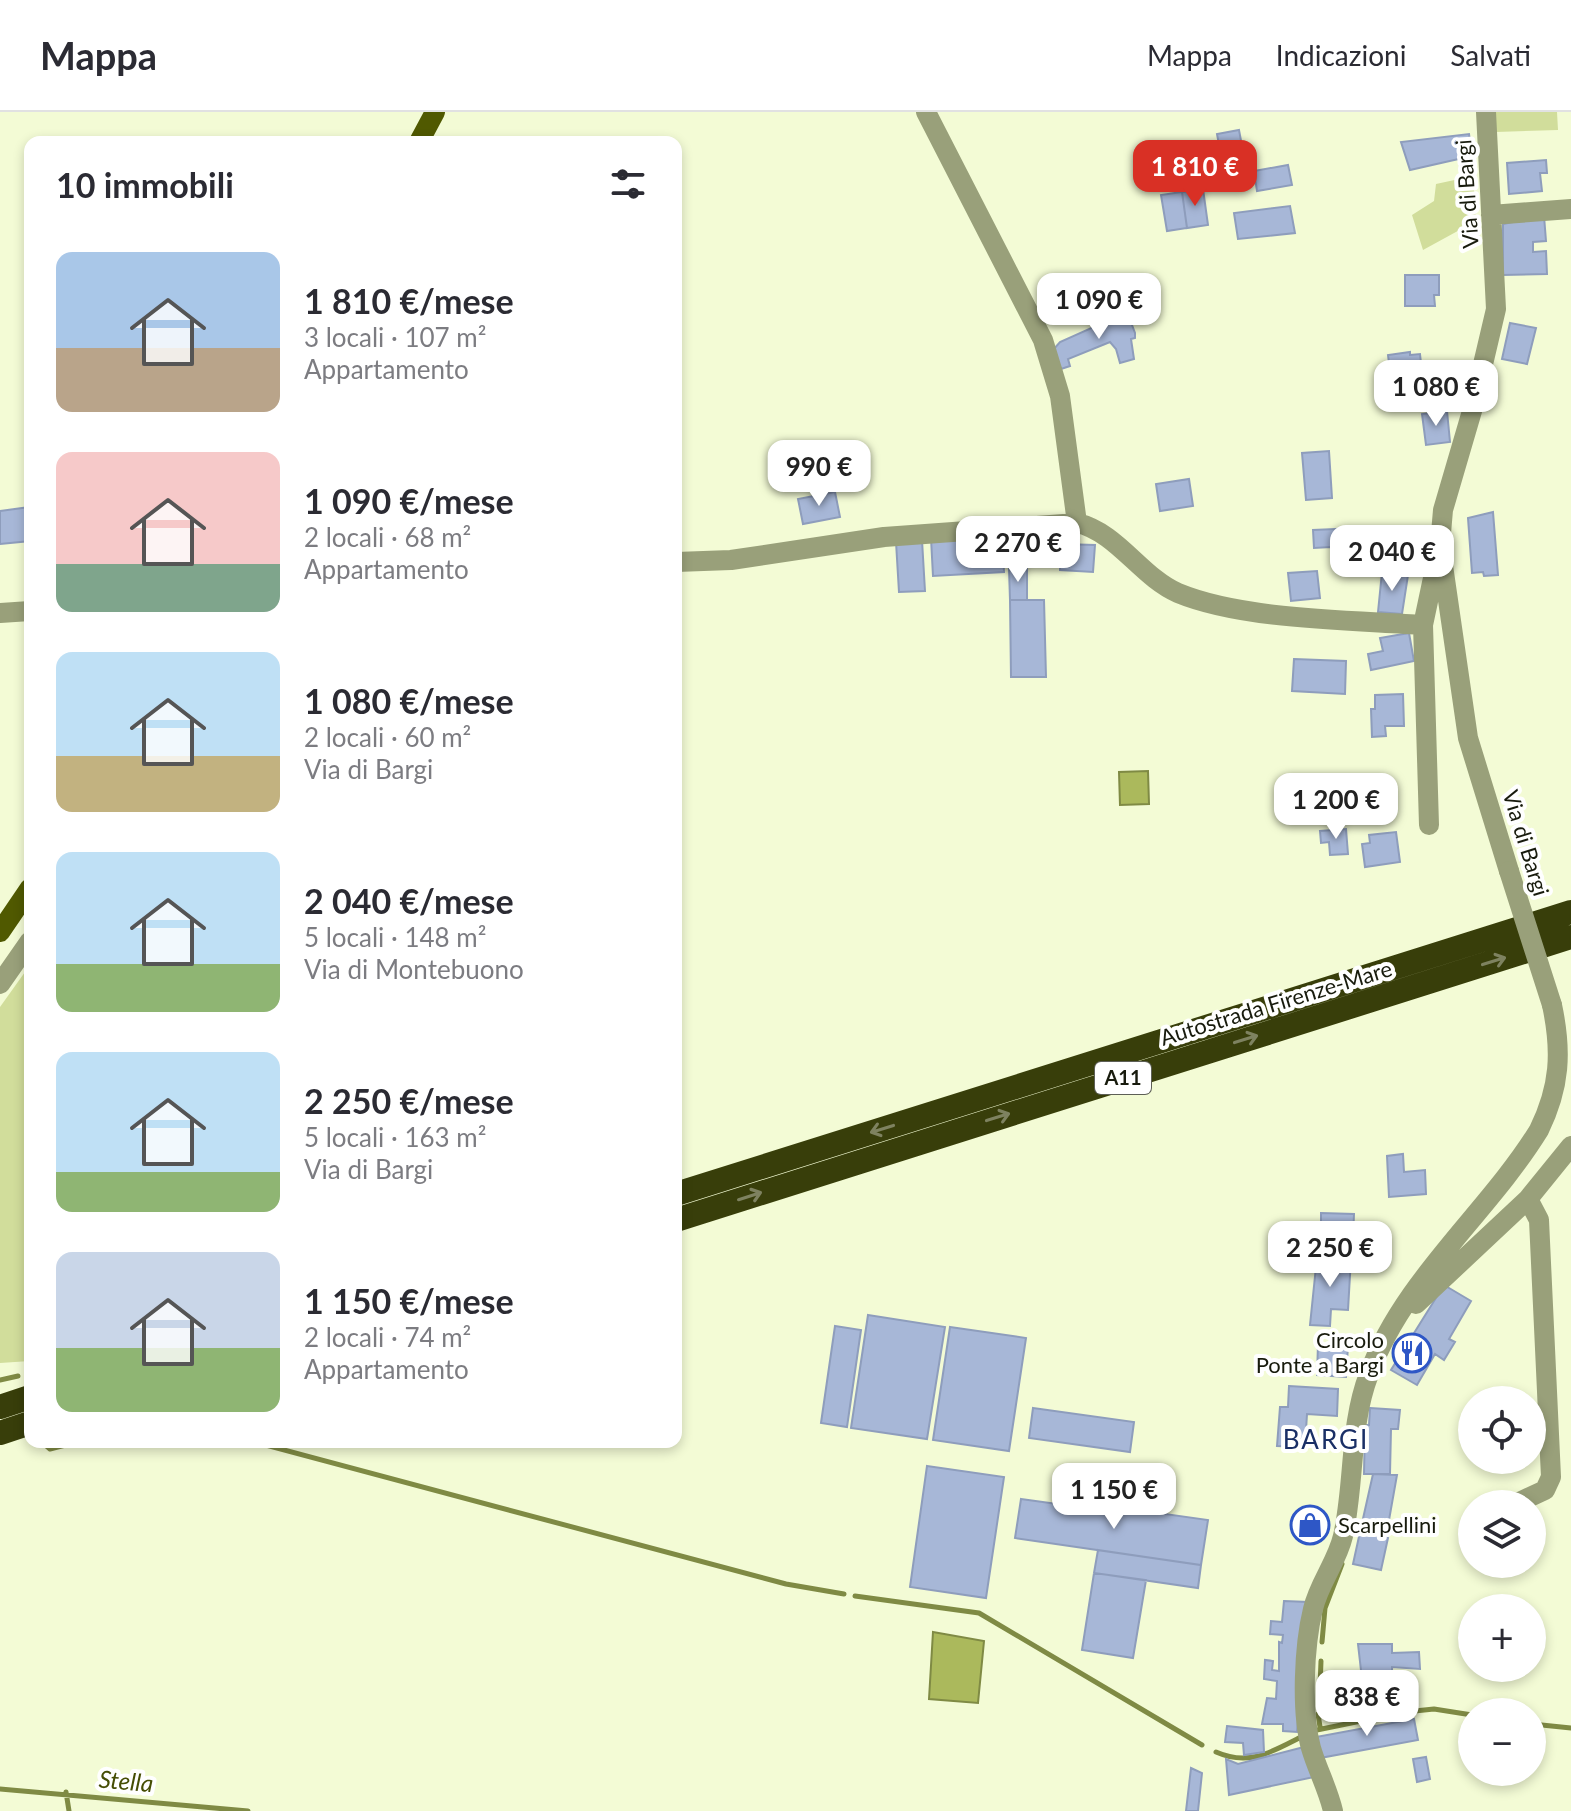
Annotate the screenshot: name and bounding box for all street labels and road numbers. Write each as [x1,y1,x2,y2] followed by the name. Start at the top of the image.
[1449,139,1484,250] street label: Via di Bargi
[1498,787,1555,899] street label: Via di Bargi
[1157,954,1395,1051] street label: Autostrada Firenze-Mare
[1095,1062,1151,1094] road number: A11

